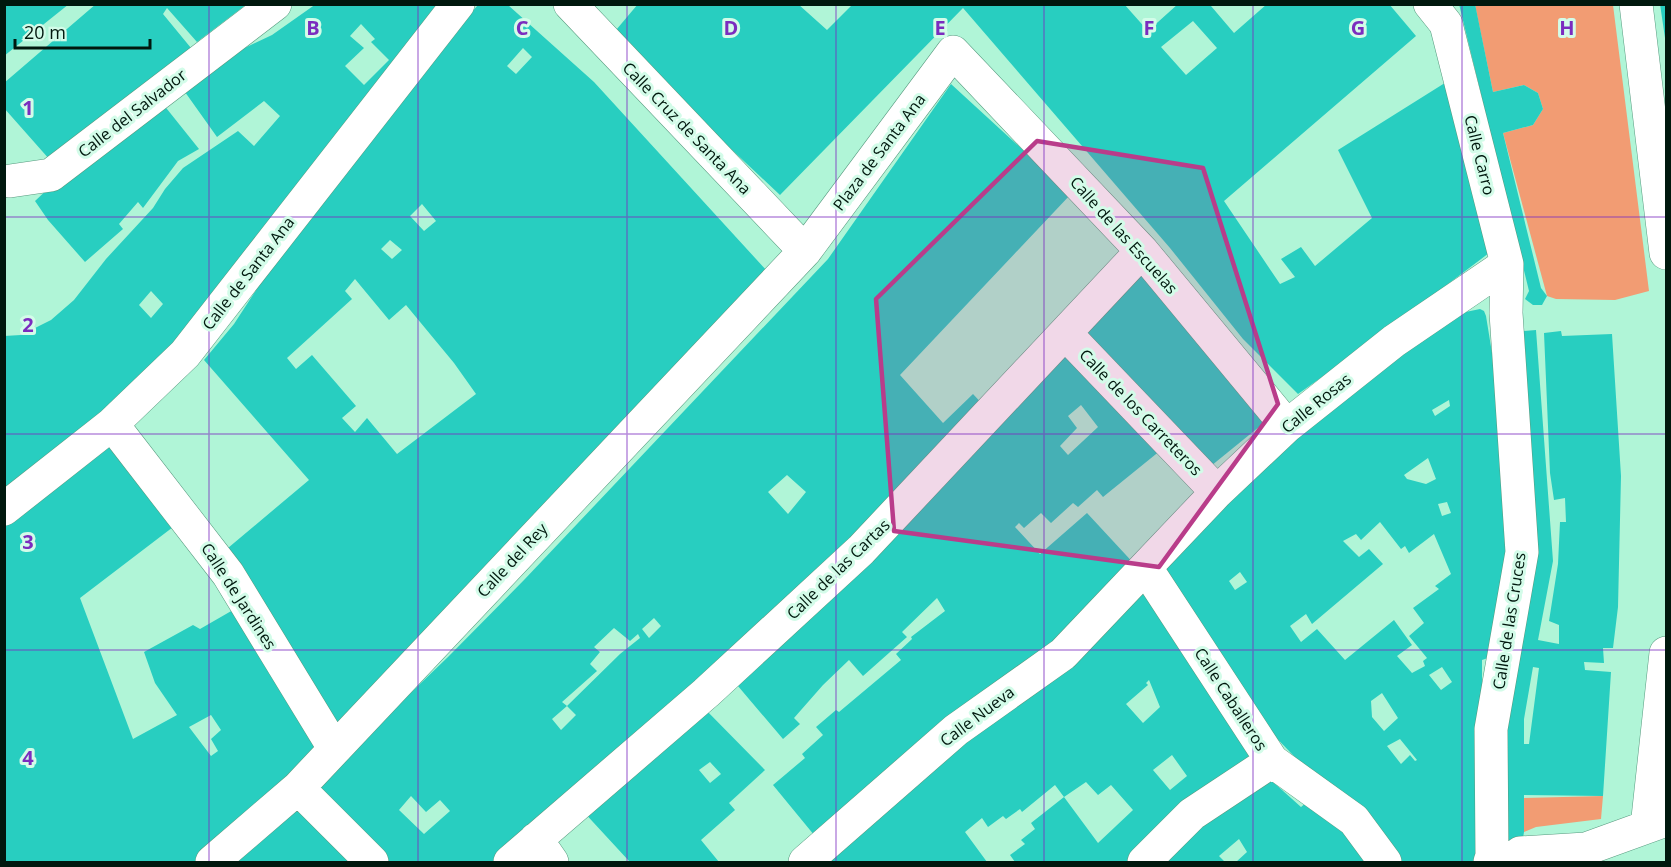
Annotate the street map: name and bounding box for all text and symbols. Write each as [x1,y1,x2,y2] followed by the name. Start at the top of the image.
[15,12,150,50] scale bar
[306,14,320,41] text: B
[516,14,529,41] text: C
[724,14,738,41] text: D
[934,14,946,41] text: E
[1144,14,1154,41] text: F
[1351,14,1365,41] text: G
[1559,14,1575,41] text: H
[24,20,66,44] text: 20 m
[618,57,756,199] street label: Calle Cruz de Santa Ana
[73,64,191,162] street label: Calle del Salvador
[828,89,930,215] street label: Plaza de Santa Ana
[22,94,34,121] text: 1
[1459,113,1501,197] street label: Calle Carro
[1065,171,1183,299] street label: Calle de las Escuelas
[197,212,299,334] street label: Calle de Santa Ana
[22,311,34,338] text: 2
[1075,344,1207,480] street label: Calle de los Carreteros
[1277,368,1355,438] street label: Calle Rosas
[782,514,894,624] street label: Calle de las Cartas
[472,517,553,602] street label: Calle del Rey
[22,528,34,555] text: 3
[196,538,282,654] street label: Calle de Jardines
[1487,551,1531,691] street label: Calle de las Cruces
[1189,643,1273,755] street label: Calle Caballeros
[935,681,1019,751] street label: Calle Nueva
[22,744,34,771] text: 4

